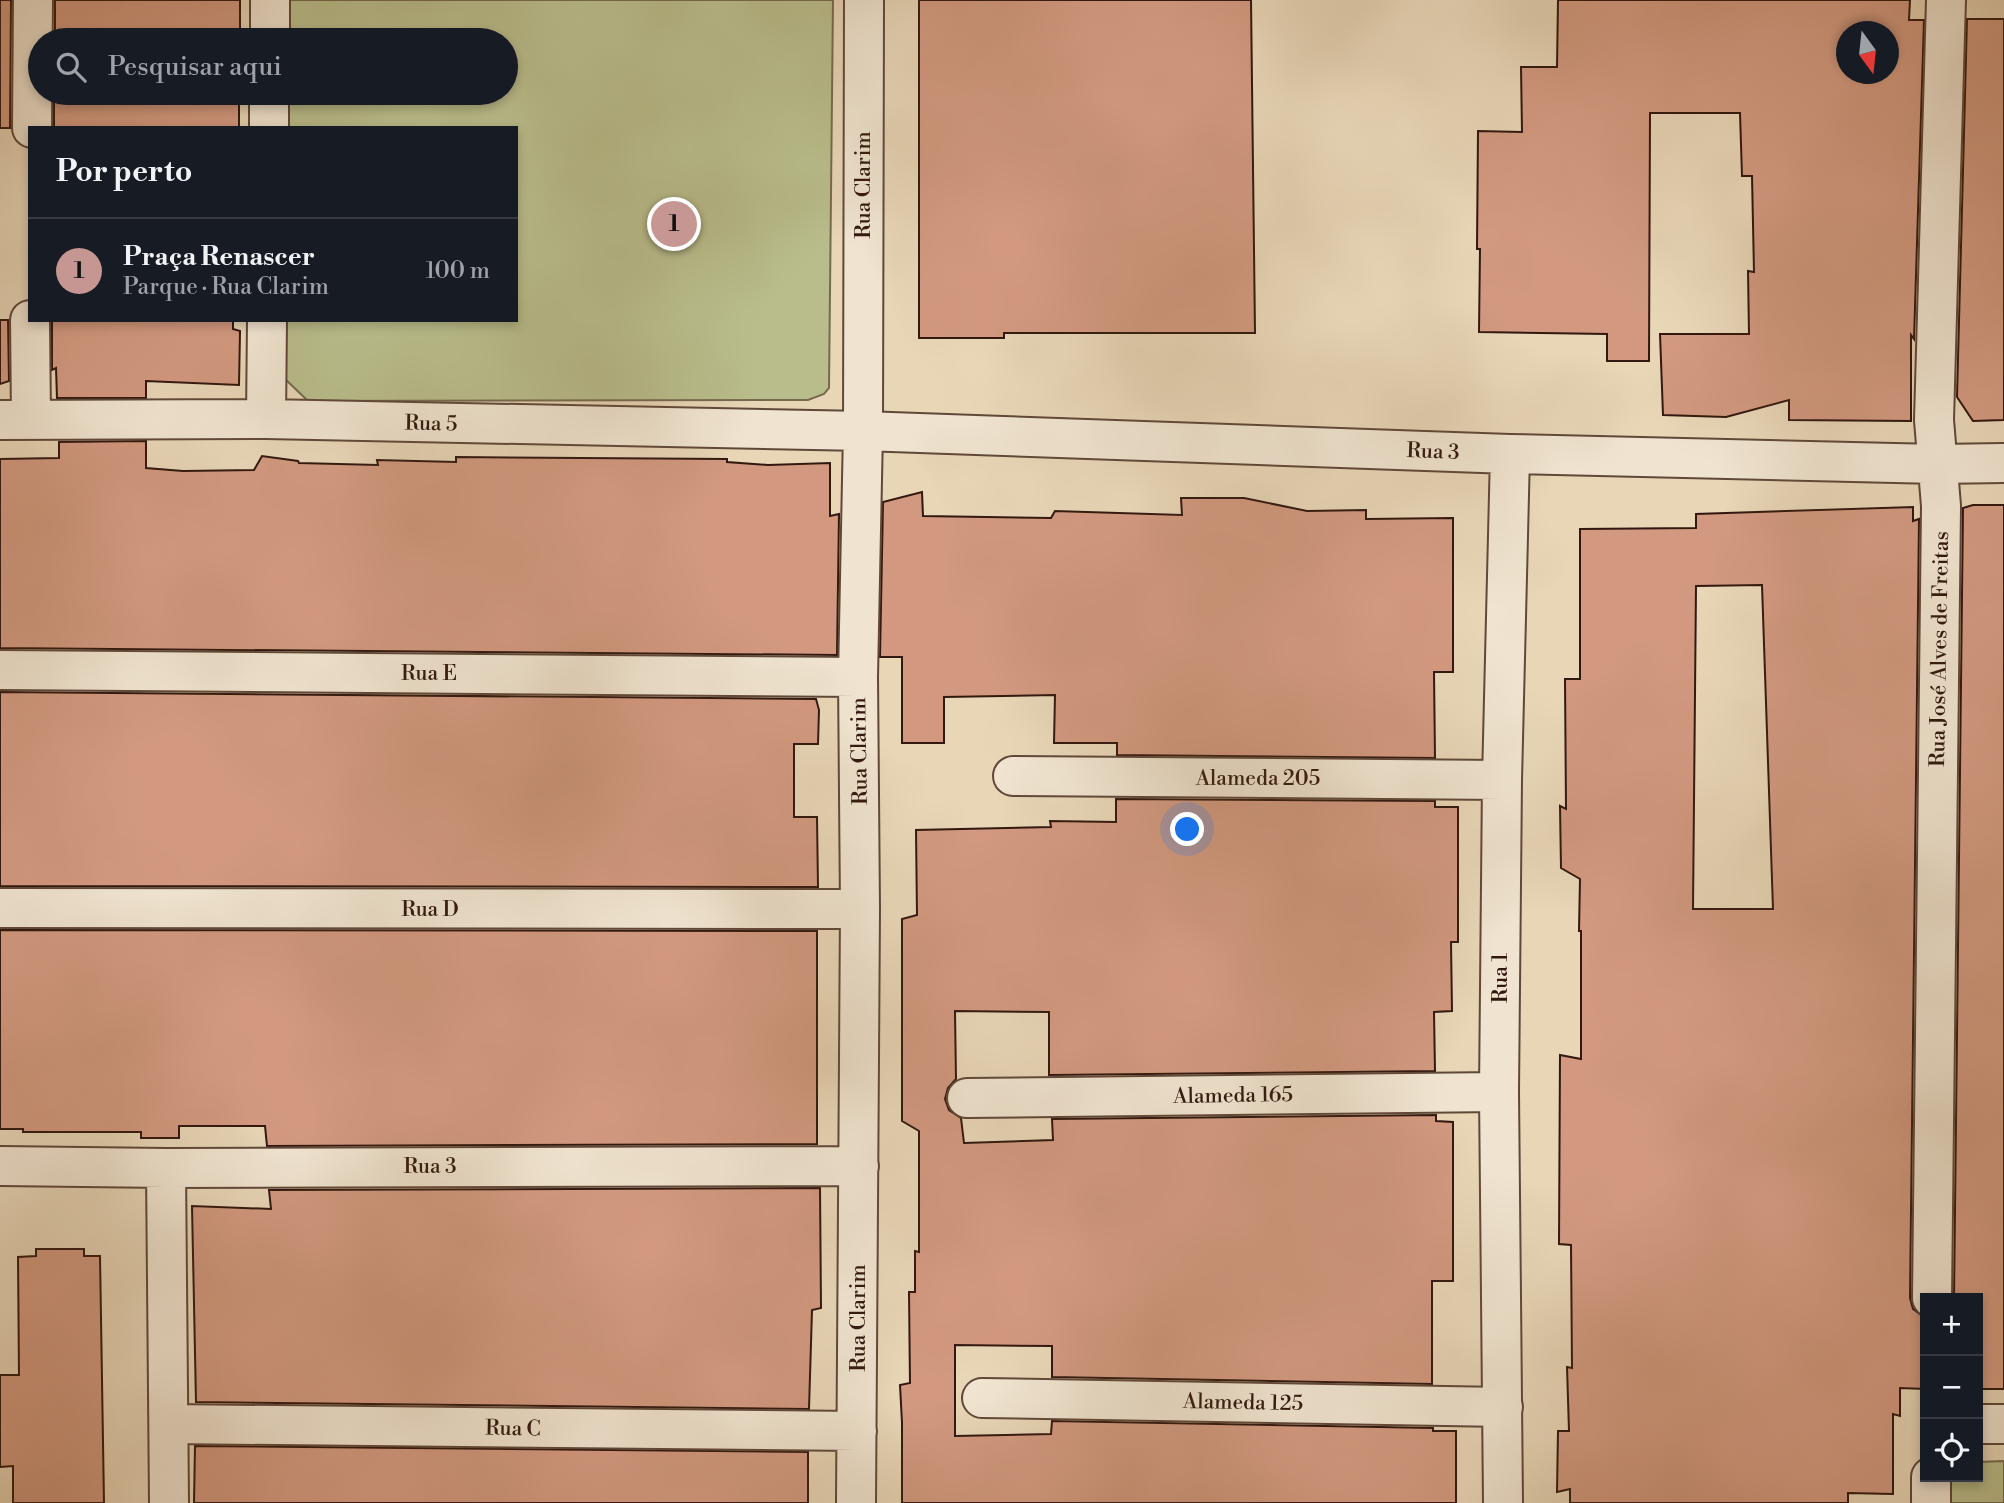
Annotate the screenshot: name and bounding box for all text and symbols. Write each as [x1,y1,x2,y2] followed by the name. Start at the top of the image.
[1836,21,1899,84] north arrow
[28,28,518,105] search box
[52,48,90,86] icon: search
[108,51,282,83] text: Pesquisar aqui
[851,131,877,239] street label: Rua Clarim
[56,153,192,191] text: Por perto
[651,198,697,250] pin: 1
[123,241,315,273] text: Praça Renascer
[73,257,85,285] text: 1
[425,257,490,285] text: 100 m
[123,273,329,301] text: Parque · Rua Clarim
[404,411,458,437] street label: Rua 5
[1406,438,1460,466] street label: Rua 3
[1925,531,1955,767] street label: Rua José Alves de Freitas
[401,661,457,687] street label: Rua E
[846,697,874,805] street label: Rua Clarim
[1195,766,1320,792] street label: Alameda 205
[1170,812,1204,846] your location
[401,897,459,923] street label: Rua D
[1488,953,1514,1003] street label: Rua 1
[1172,1082,1293,1110] street label: Alameda 165
[403,1154,457,1180] street label: Rua 3
[846,1264,872,1372] street label: Rua Clarim
[1920,1293,1983,1482] map controls
[1920,1293,1983,1356] button: +
[1920,1356,1983,1419] button: −
[1182,1389,1303,1417] street label: Alameda 125
[485,1416,541,1442] street label: Rua C
[1920,1419,1983,1482] button: locate

